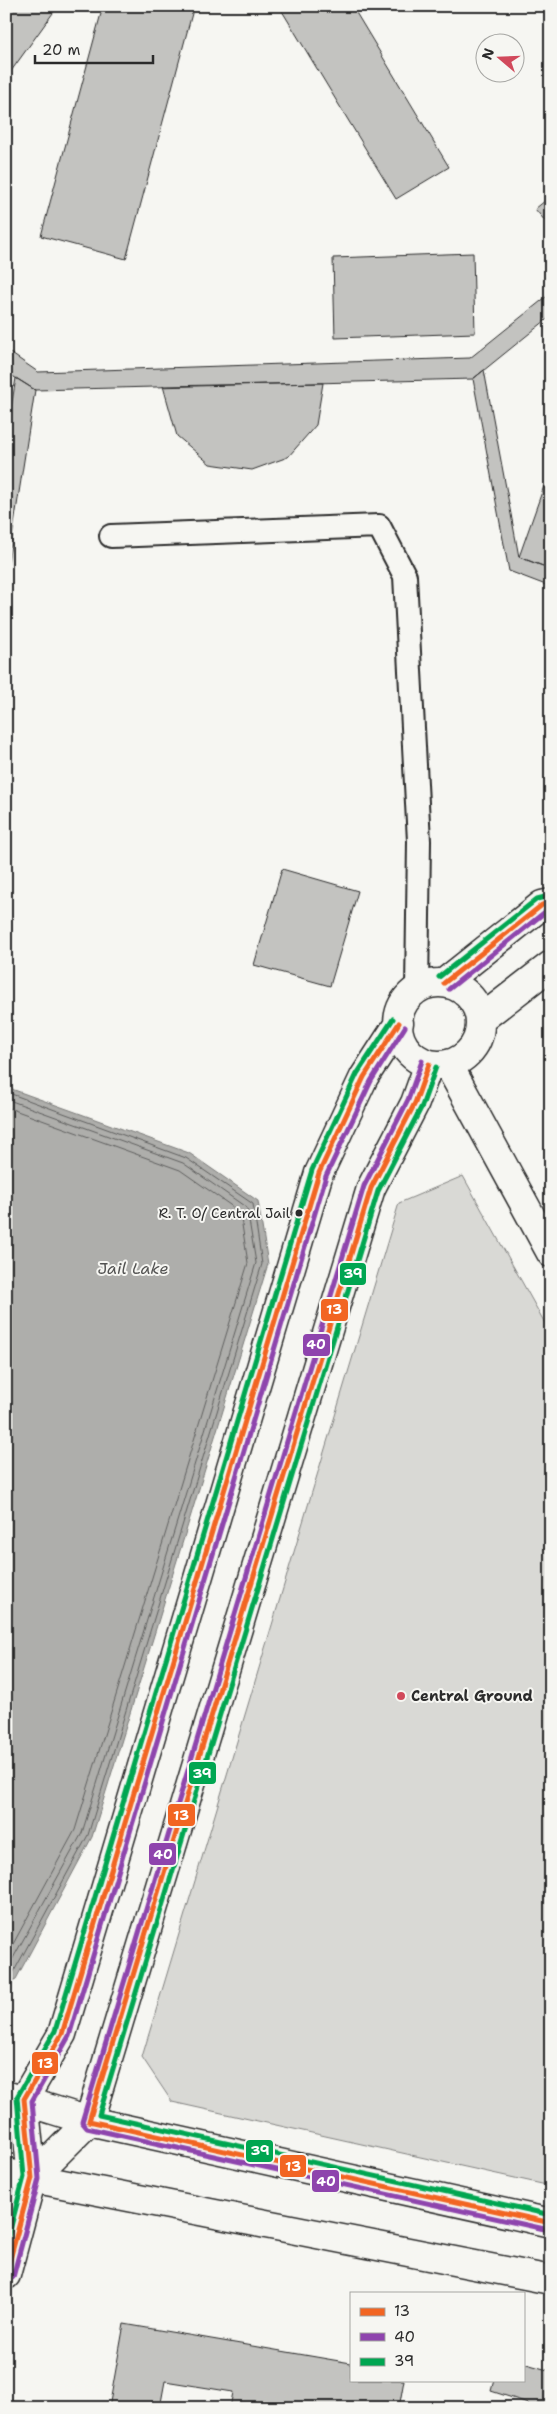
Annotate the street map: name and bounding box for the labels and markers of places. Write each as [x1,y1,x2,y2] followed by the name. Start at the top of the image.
[158,1204,291,1222] place label: R. T. O/ Central Jail
[294,1208,304,1218] marker: R. T. O/ Central Jail
[411,1686,533,1706] place label: Central Ground
[395,1690,407,1702] marker: Central Ground

